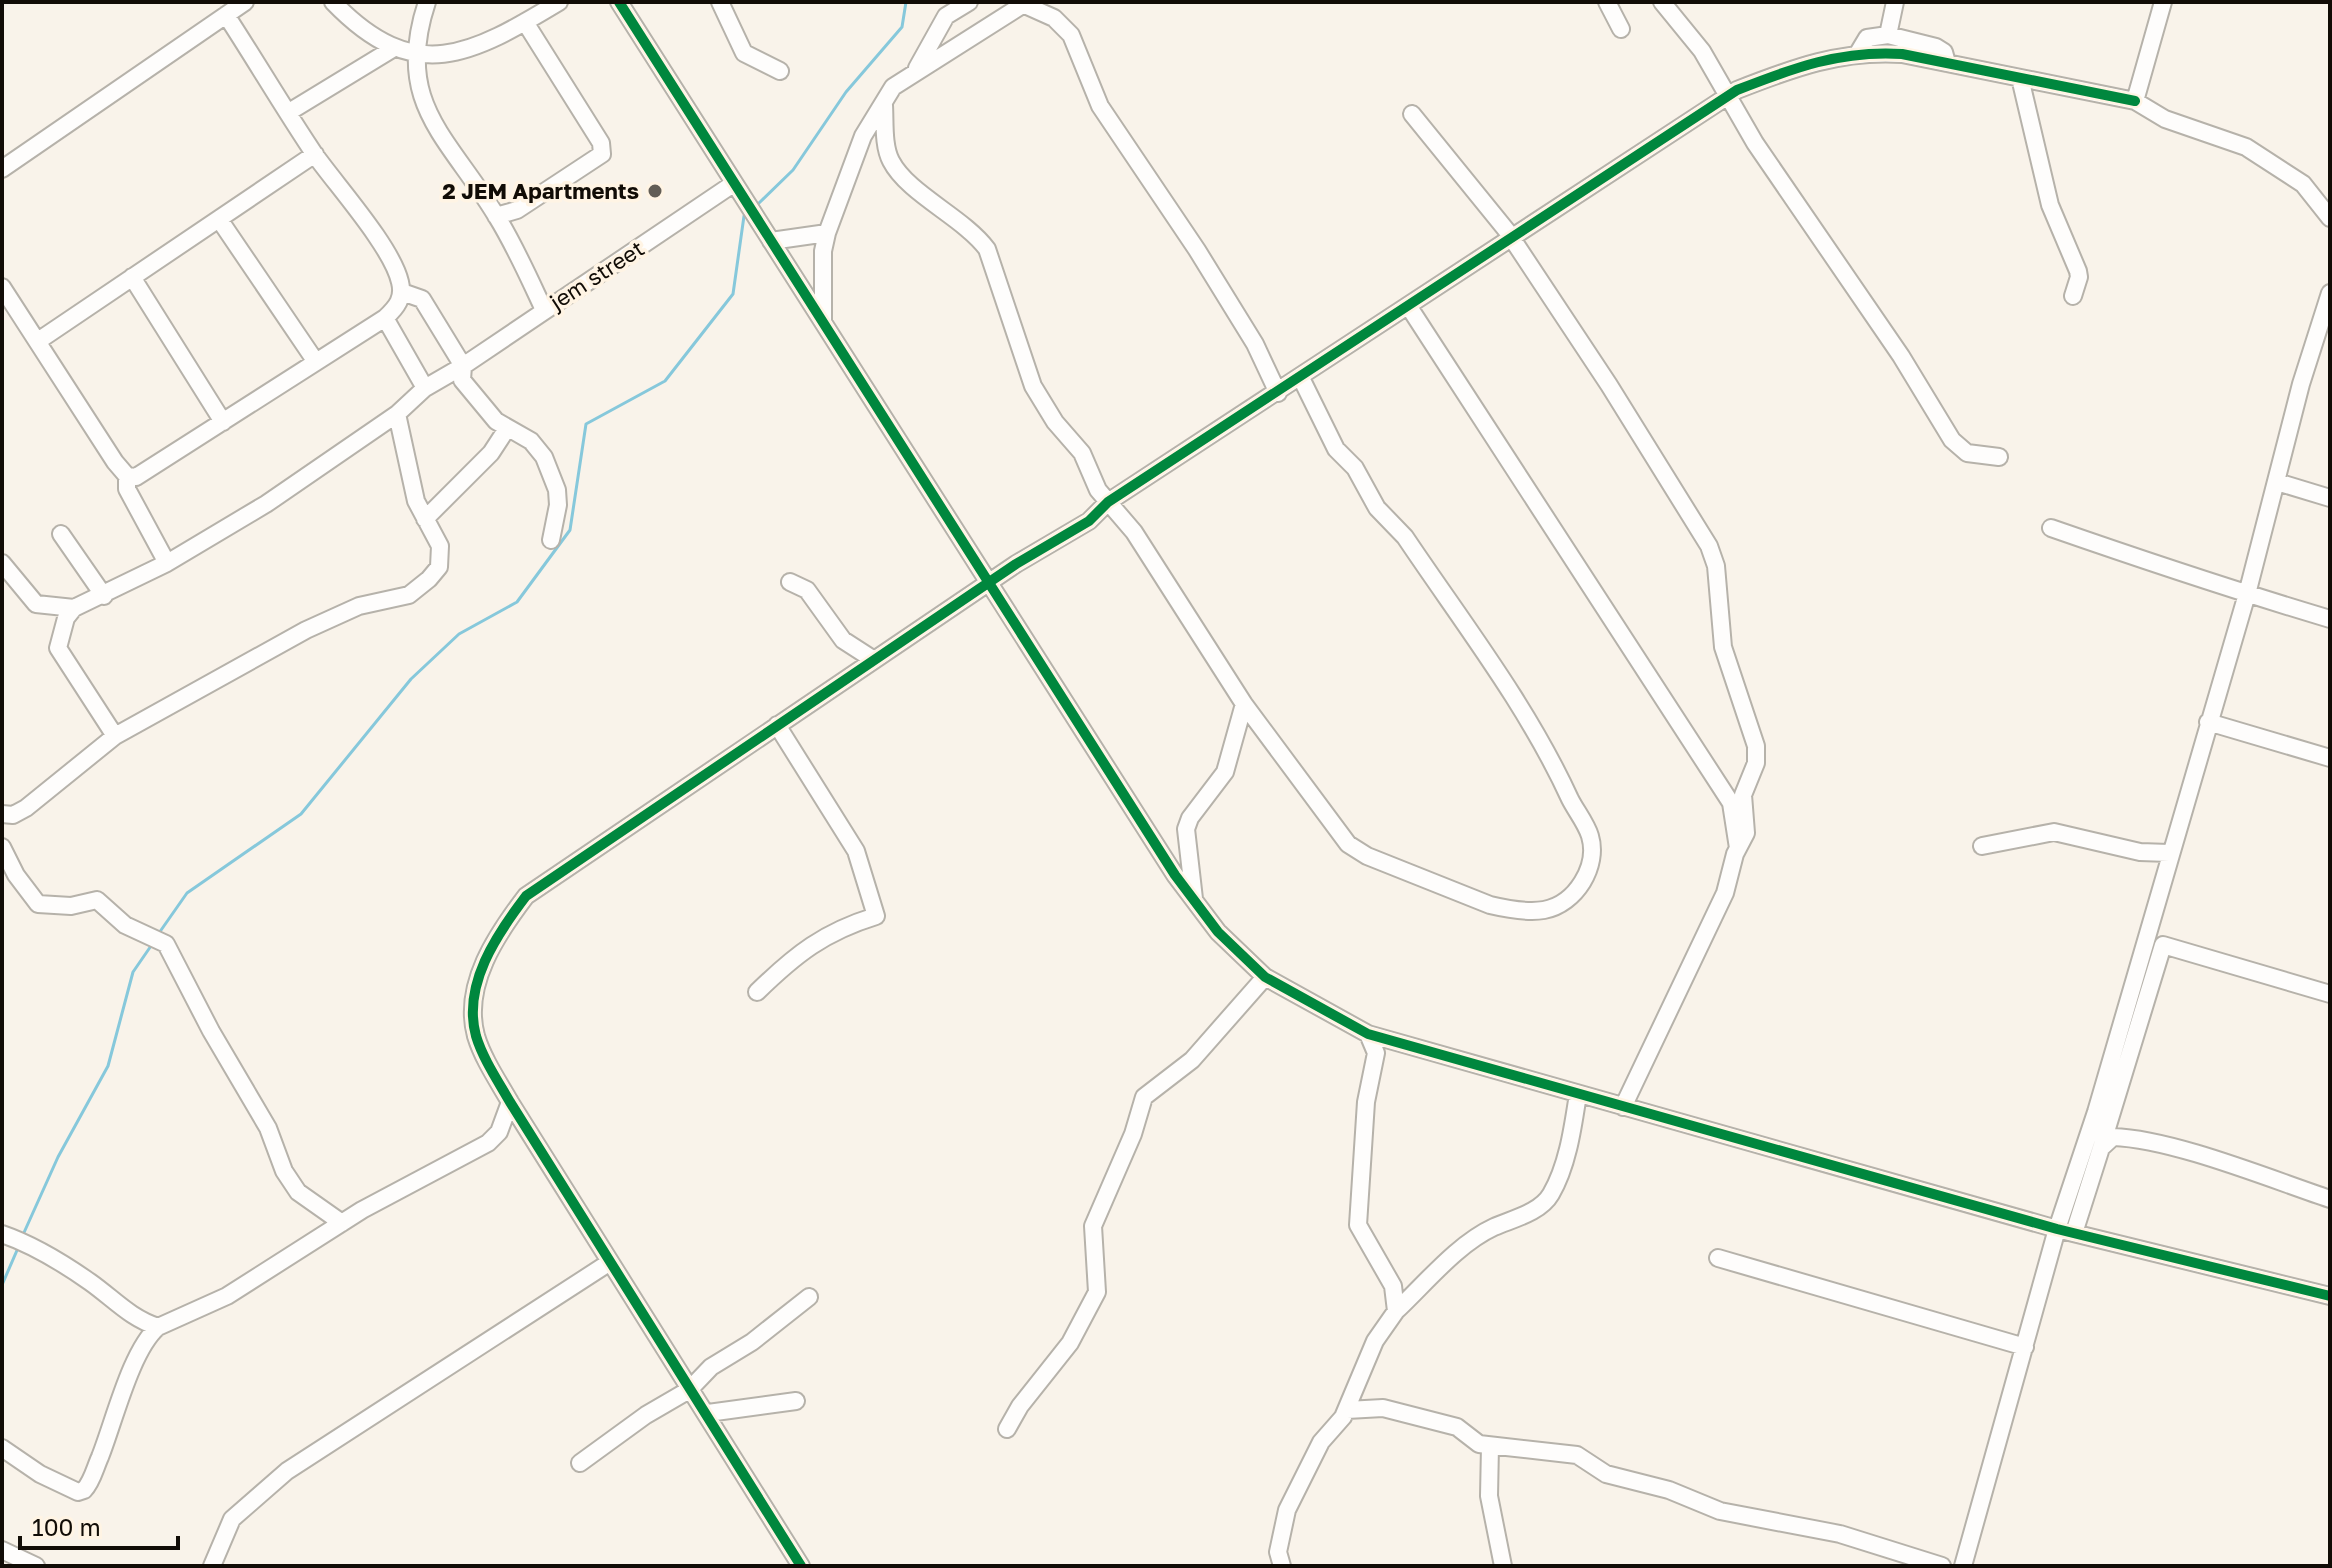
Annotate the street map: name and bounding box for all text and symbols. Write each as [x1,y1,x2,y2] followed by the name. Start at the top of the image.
[442,177,639,204] place label: 2 JEM Apartments
[646,182,664,200] marker: 2 JEM Apartments
[544,234,649,316] street label: jem street
[20,1500,178,1550] scale bar
[32,1512,101,1541] text: 100 m

